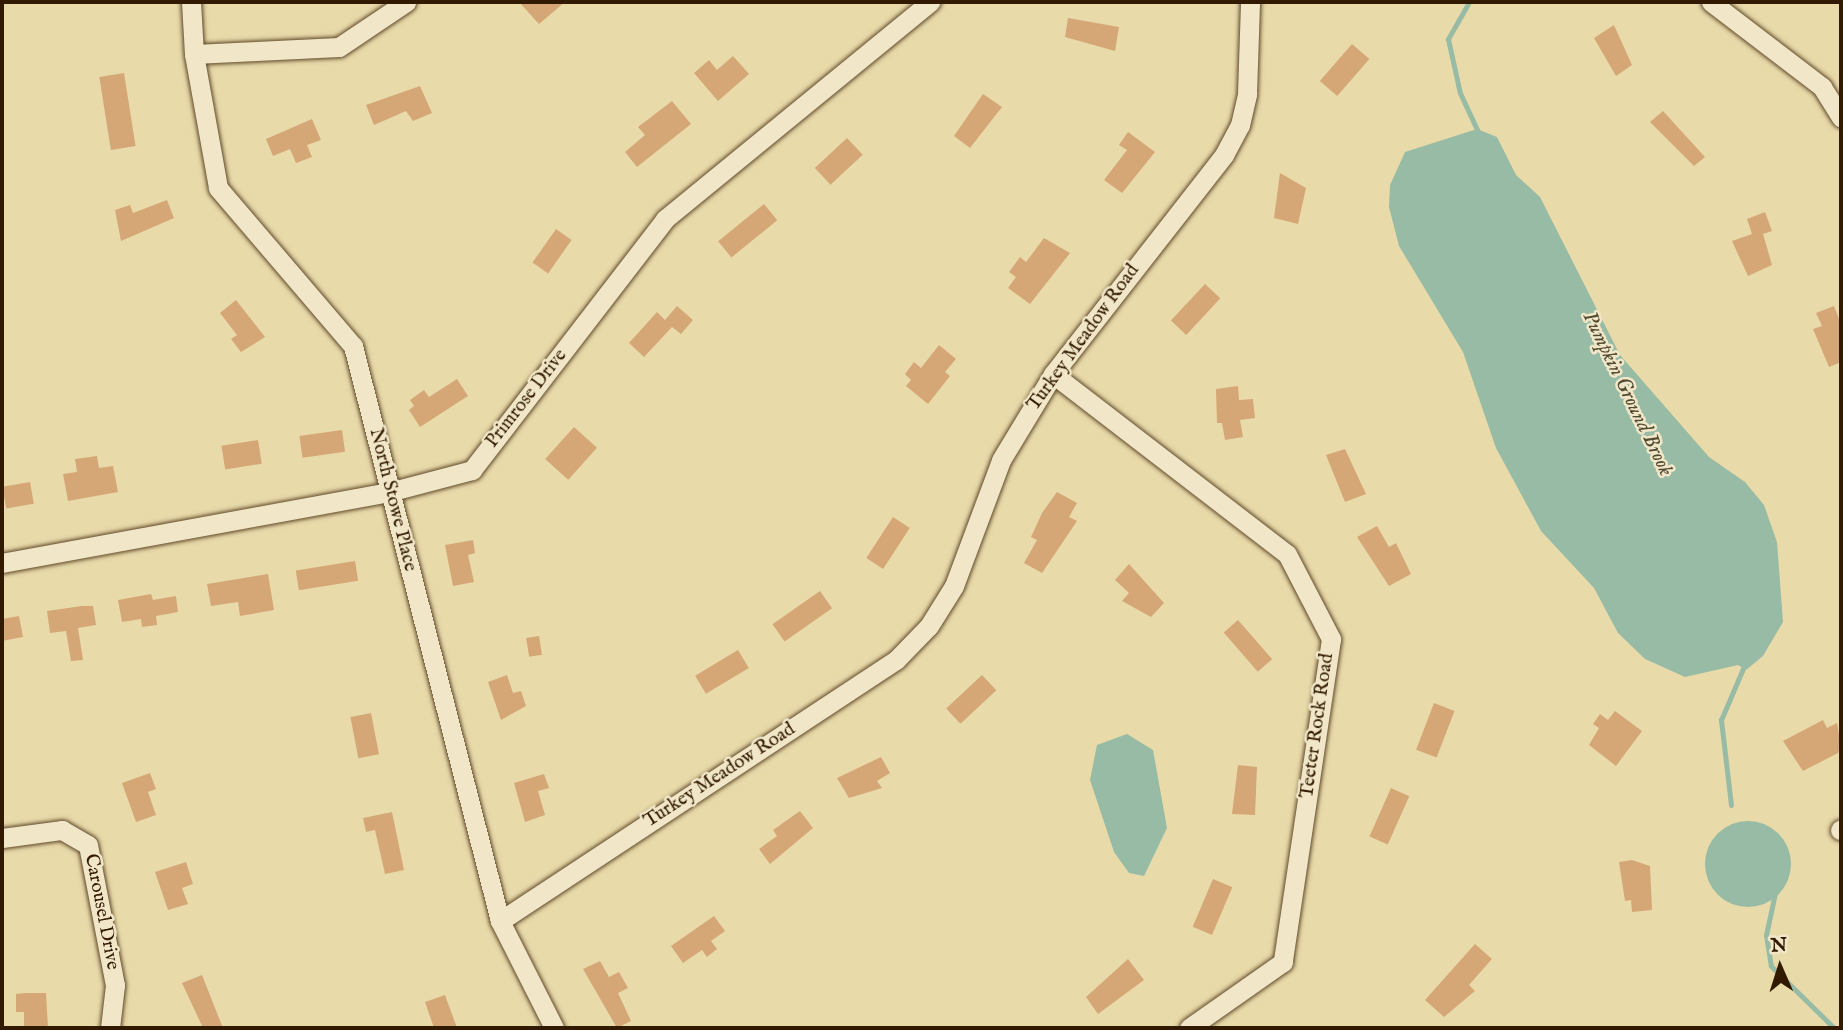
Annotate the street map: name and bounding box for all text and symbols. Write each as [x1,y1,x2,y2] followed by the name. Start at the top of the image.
[1023,260,1145,416] street label: Turkey Meadow Road
[1576,308,1678,480] water label: Pumpkin Ground Brook
[481,345,573,453] street label: Primrose Drive
[363,426,421,574] street label: North Stowe Place
[1297,652,1339,800] street label: Teeter Rock Road
[640,719,800,833] street label: Turkey Meadow Road
[79,852,123,972] street label: Carousel Drive
[1745,932,1815,1002] north arrow
[1770,934,1788,958] text: N

